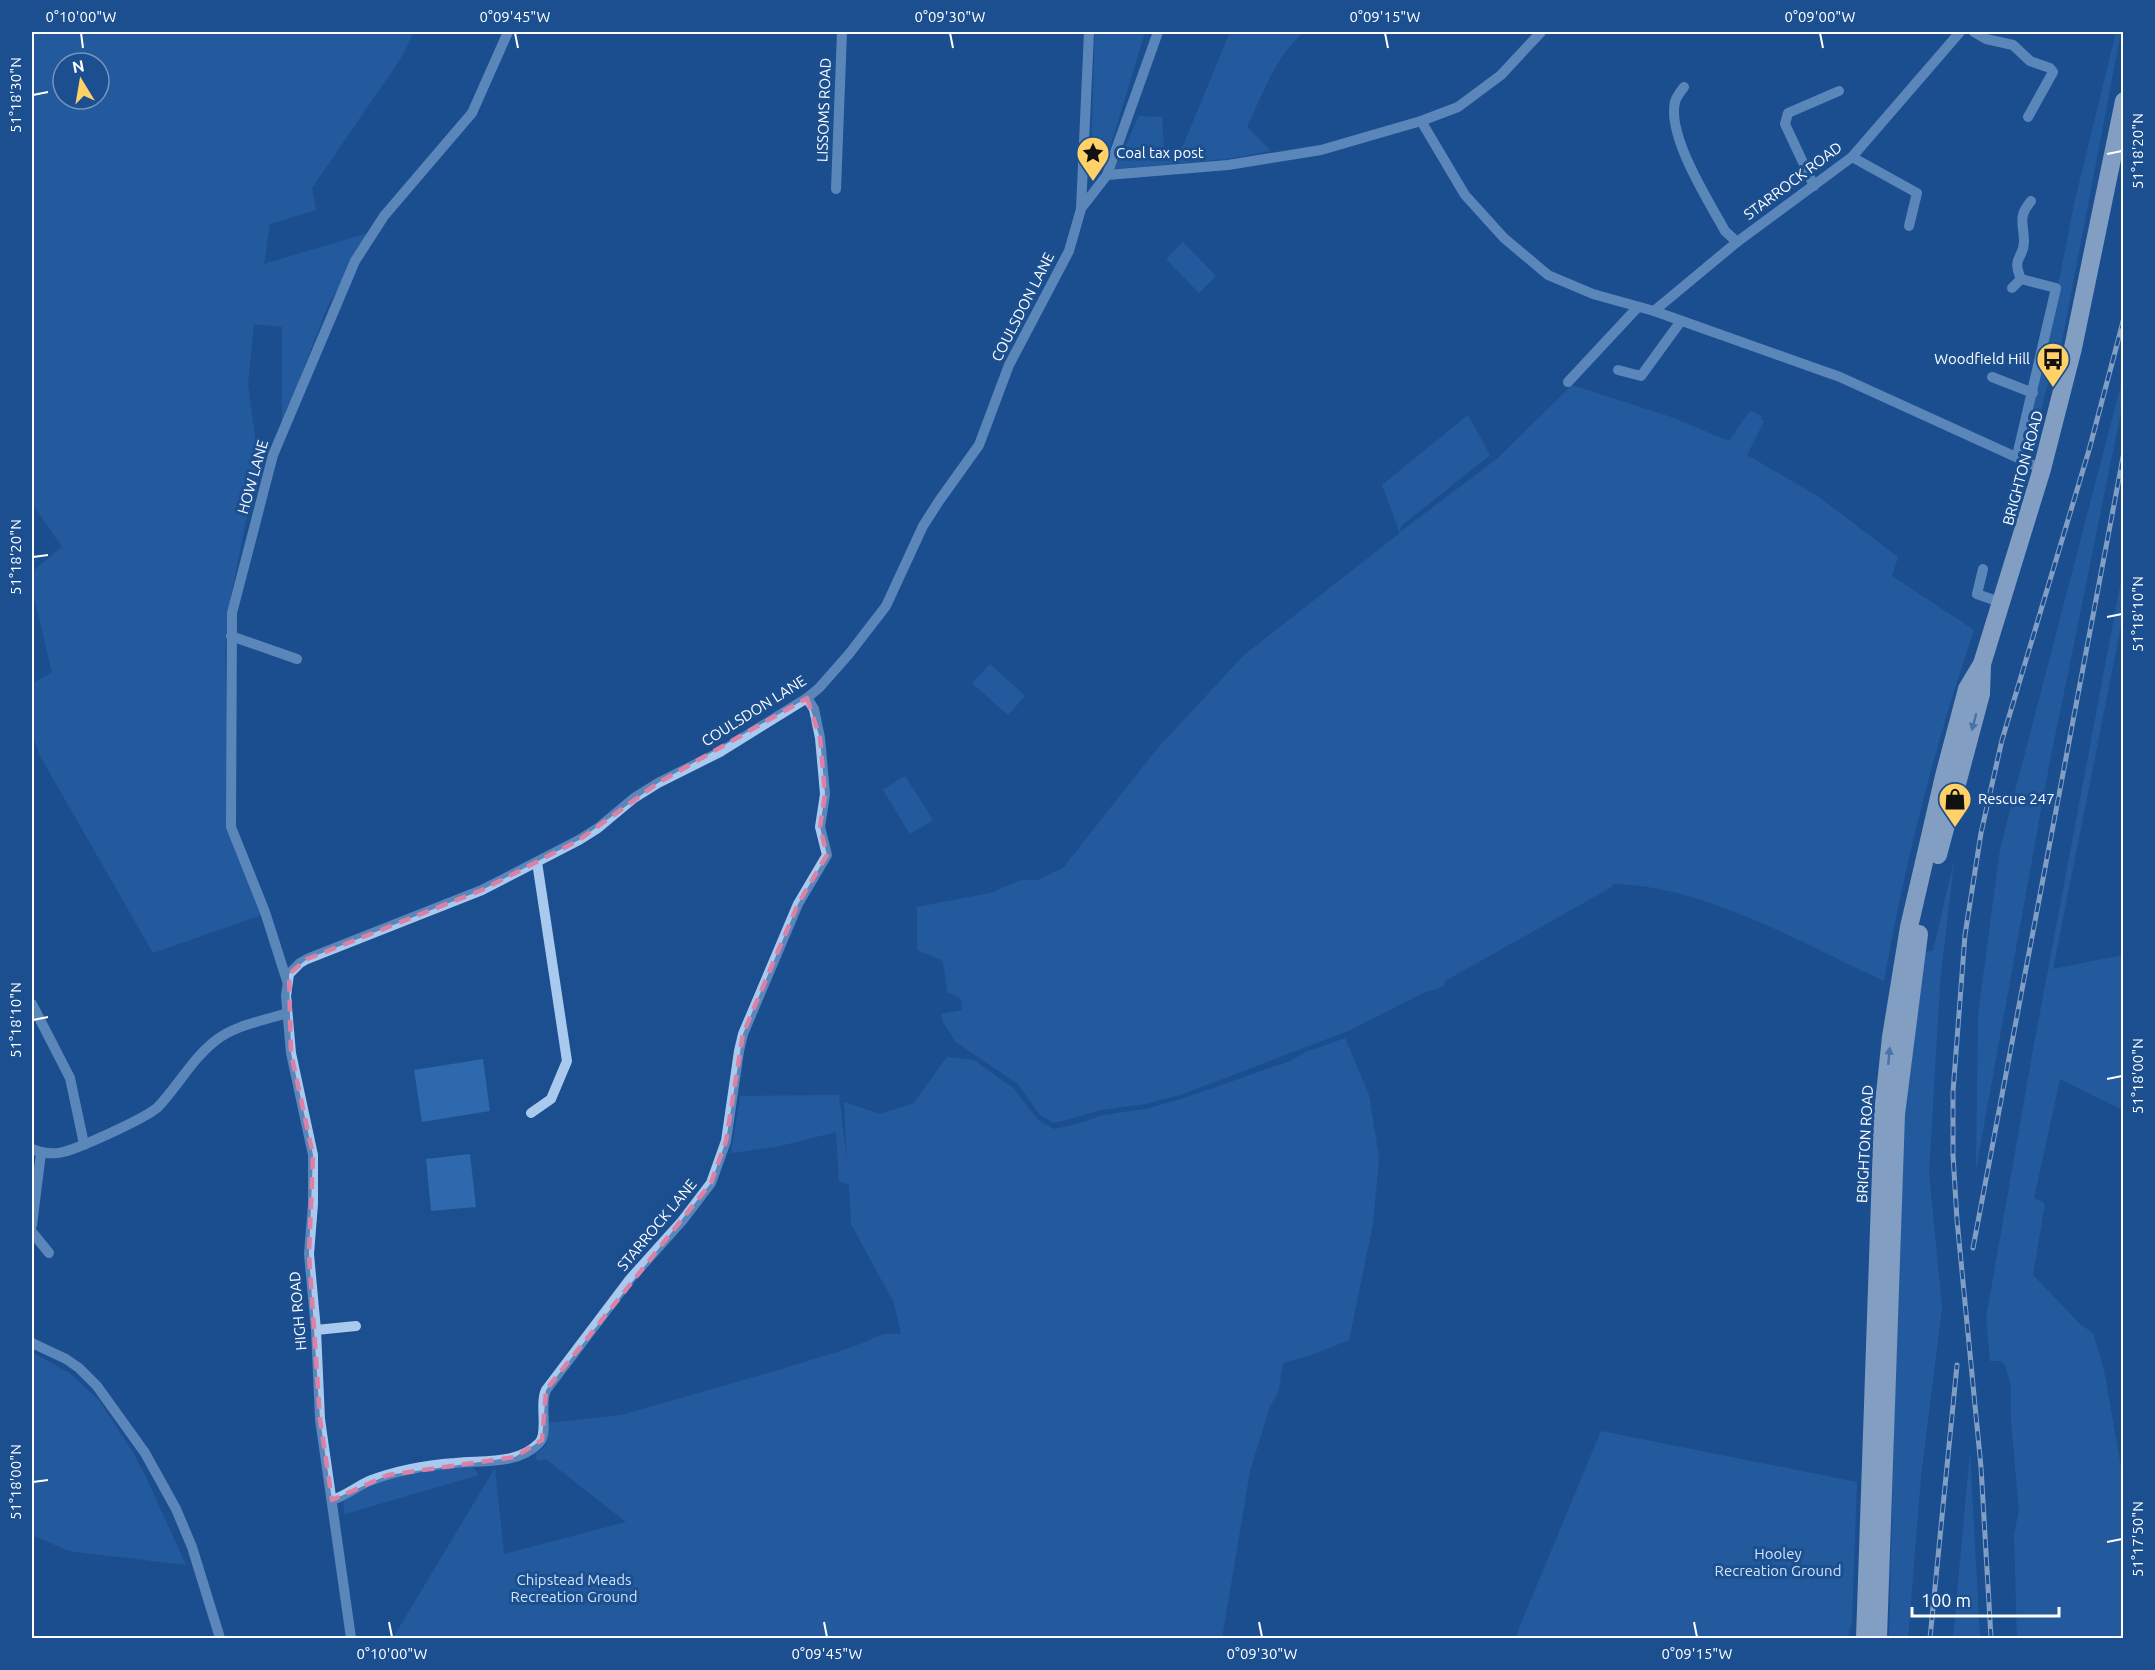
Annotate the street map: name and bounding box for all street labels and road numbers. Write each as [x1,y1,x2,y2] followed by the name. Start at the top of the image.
[813,58,834,162] street label: LISSOMS ROAD
[1740,138,1845,223] street label: STARROCK ROAD
[988,249,1057,364] street label: COULSDON LANE
[1999,409,2046,527] street label: BRIGHTON ROAD
[234,438,271,516] street label: HOW LANE
[698,672,809,750] street label: COULSDON LANE
[1853,1085,1876,1203] street label: BRIGHTON ROAD
[613,1176,700,1274] street label: STARROCK LANE
[286,1271,309,1351] street label: HIGH ROAD

